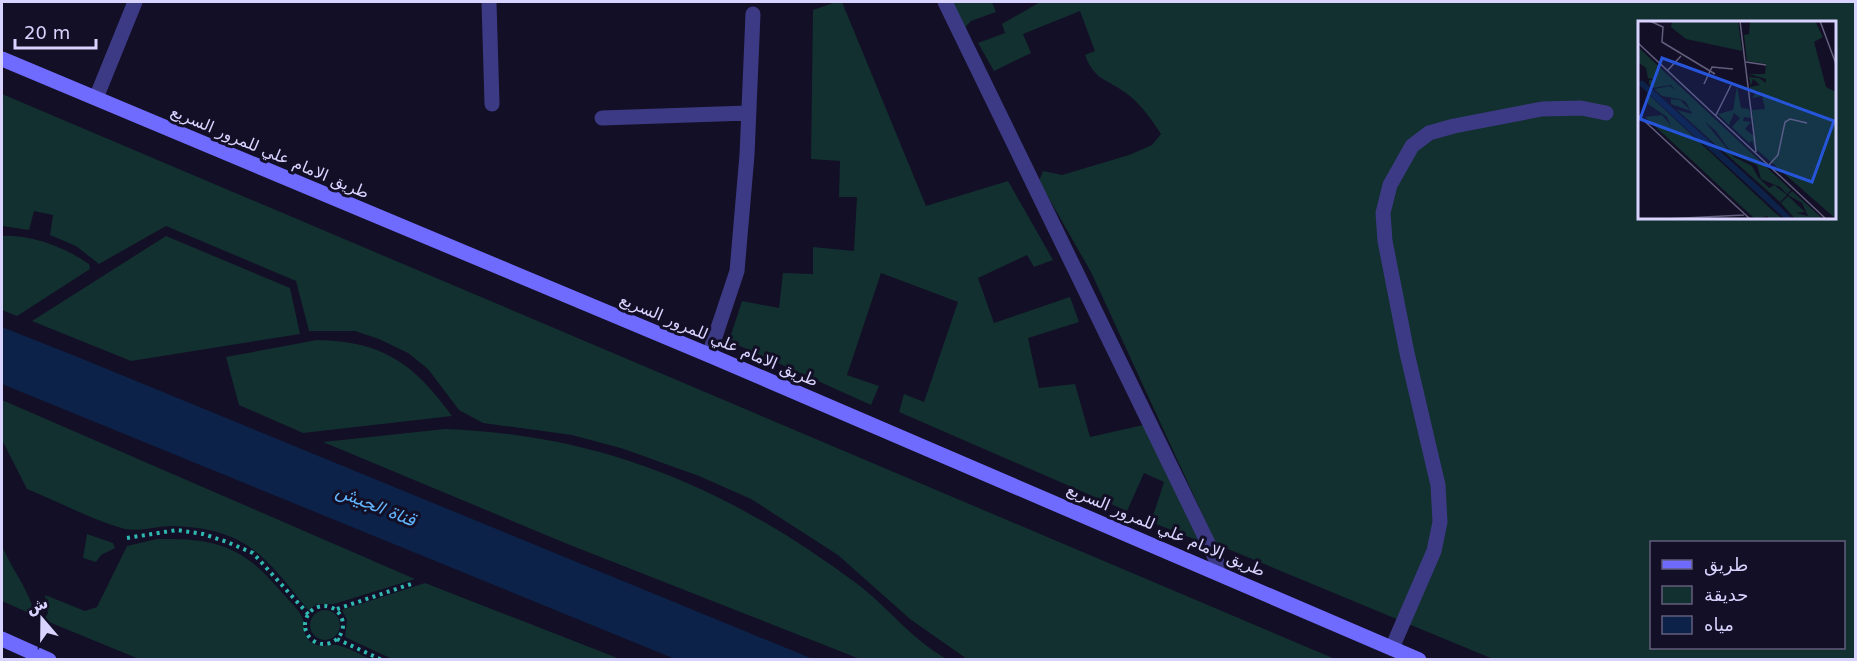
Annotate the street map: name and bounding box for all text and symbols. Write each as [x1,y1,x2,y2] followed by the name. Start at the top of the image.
[15,12,96,50] scale bar
[1638,21,1836,219] inset map
[24,22,70,43] text: 20 m
[167,101,372,203] street label: طريق الامام علي للمرور السريع
[616,289,821,391] street label: طريق الامام علي للمرور السريع
[1063,479,1268,581] street label: طريق الامام علي للمرور السريع
[333,480,420,532] water label: قناة الجيش
[1650,541,1845,649] legend
[1704,554,1748,576] text: طريق
[1704,584,1748,605] text: حديقة
[12,589,72,649] north arrow
[23,593,51,618] text: ش
[1704,614,1734,635] text: مياه

